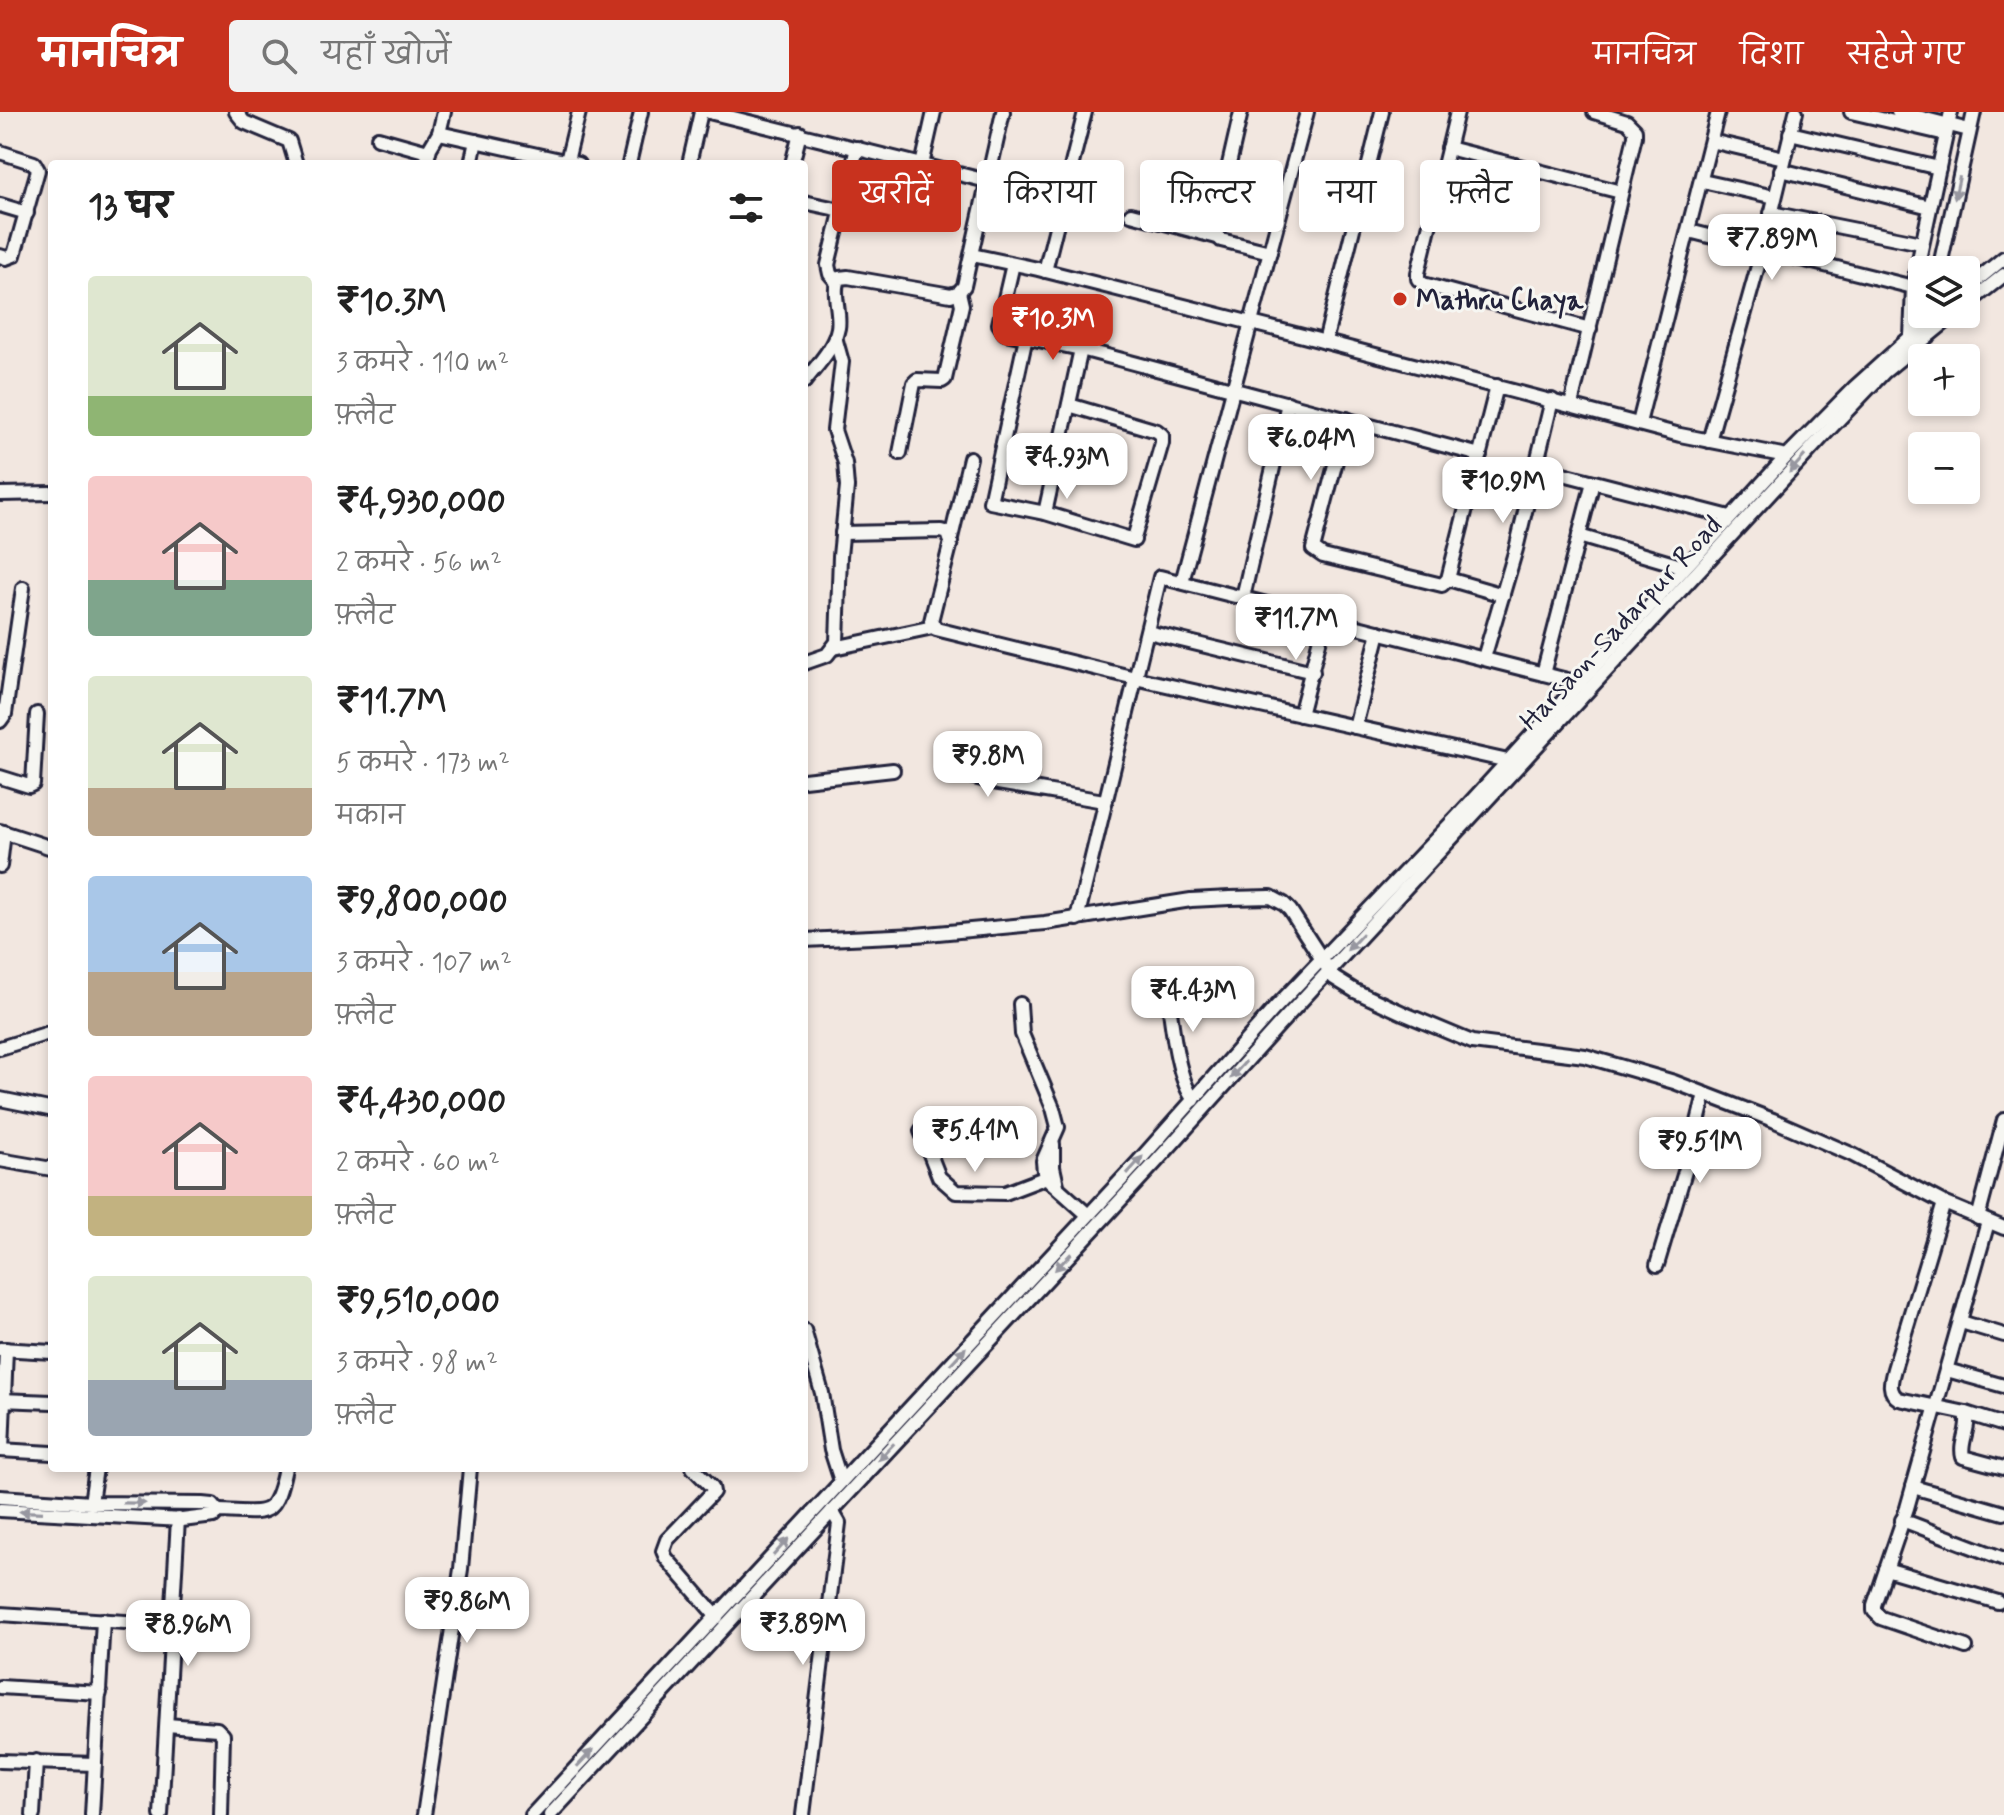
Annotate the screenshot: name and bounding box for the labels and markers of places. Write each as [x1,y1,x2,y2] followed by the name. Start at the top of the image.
[1707,214,1837,282] pin: ₹7.89M
[1416,283,1585,320] place label: Mathru Chaya
[1391,290,1409,308] marker: Mathru Chaya
[988,294,1118,362] pin: ₹10.3M
[1246,414,1376,482] pin: ₹6.04M
[1002,433,1132,501] pin: ₹4.93M
[1438,457,1568,525] pin: ₹10.9M
[1231,594,1361,662] pin: ₹11.7M
[932,731,1044,799] pin: ₹9.8M
[1128,966,1258,1034] pin: ₹4.43M
[910,1106,1040,1174] pin: ₹5.41M
[1635,1117,1765,1185] pin: ₹9.51M
[402,1577,532,1645] pin: ₹9.86M
[738,1599,868,1667] pin: ₹3.89M
[123,1600,253,1668] pin: ₹8.96M

